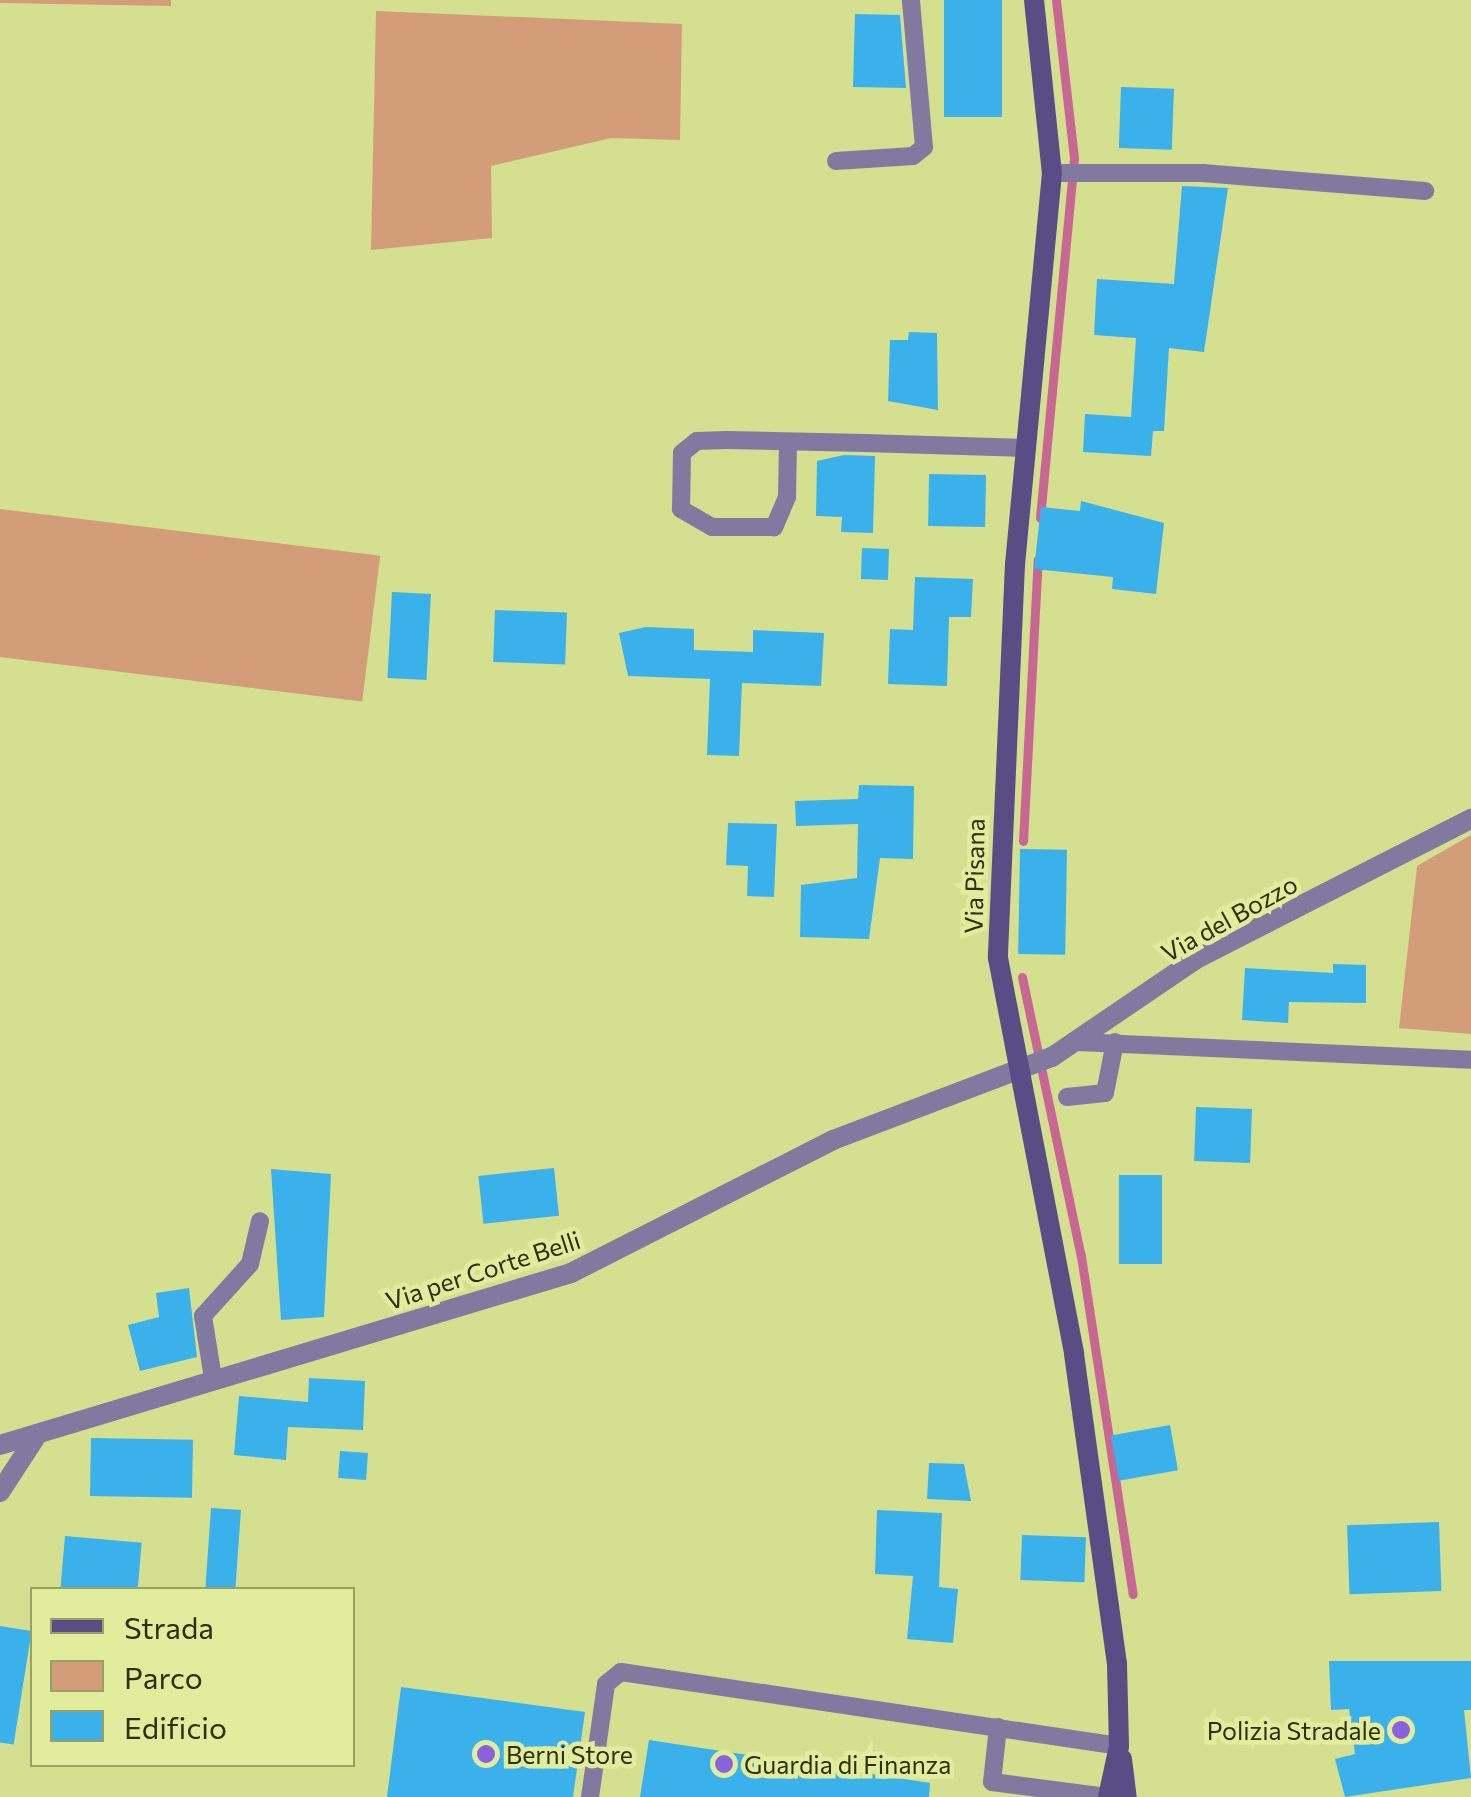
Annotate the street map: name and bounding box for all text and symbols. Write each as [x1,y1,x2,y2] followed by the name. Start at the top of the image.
[958,818,990,934] street label: Via Pisana
[1156,868,1302,968] street label: Via del Bozzo
[382,1224,584,1316] street label: Via per Corte Belli
[30,1587,355,1767] legend
[124,1608,214,1645] text: Strada
[124,1658,203,1695] text: Parco
[124,1708,227,1745] text: Edificio
[1207,1715,1381,1745] place label: Polizia Stradale
[1390,1719,1412,1741] marker: Polizia Stradale
[506,1739,633,1769] place label: Berni Store
[475,1743,497,1765] marker: Berni Store
[744,1749,951,1779] place label: Guardia di Finanza
[713,1753,735,1775] marker: Guardia di Finanza

